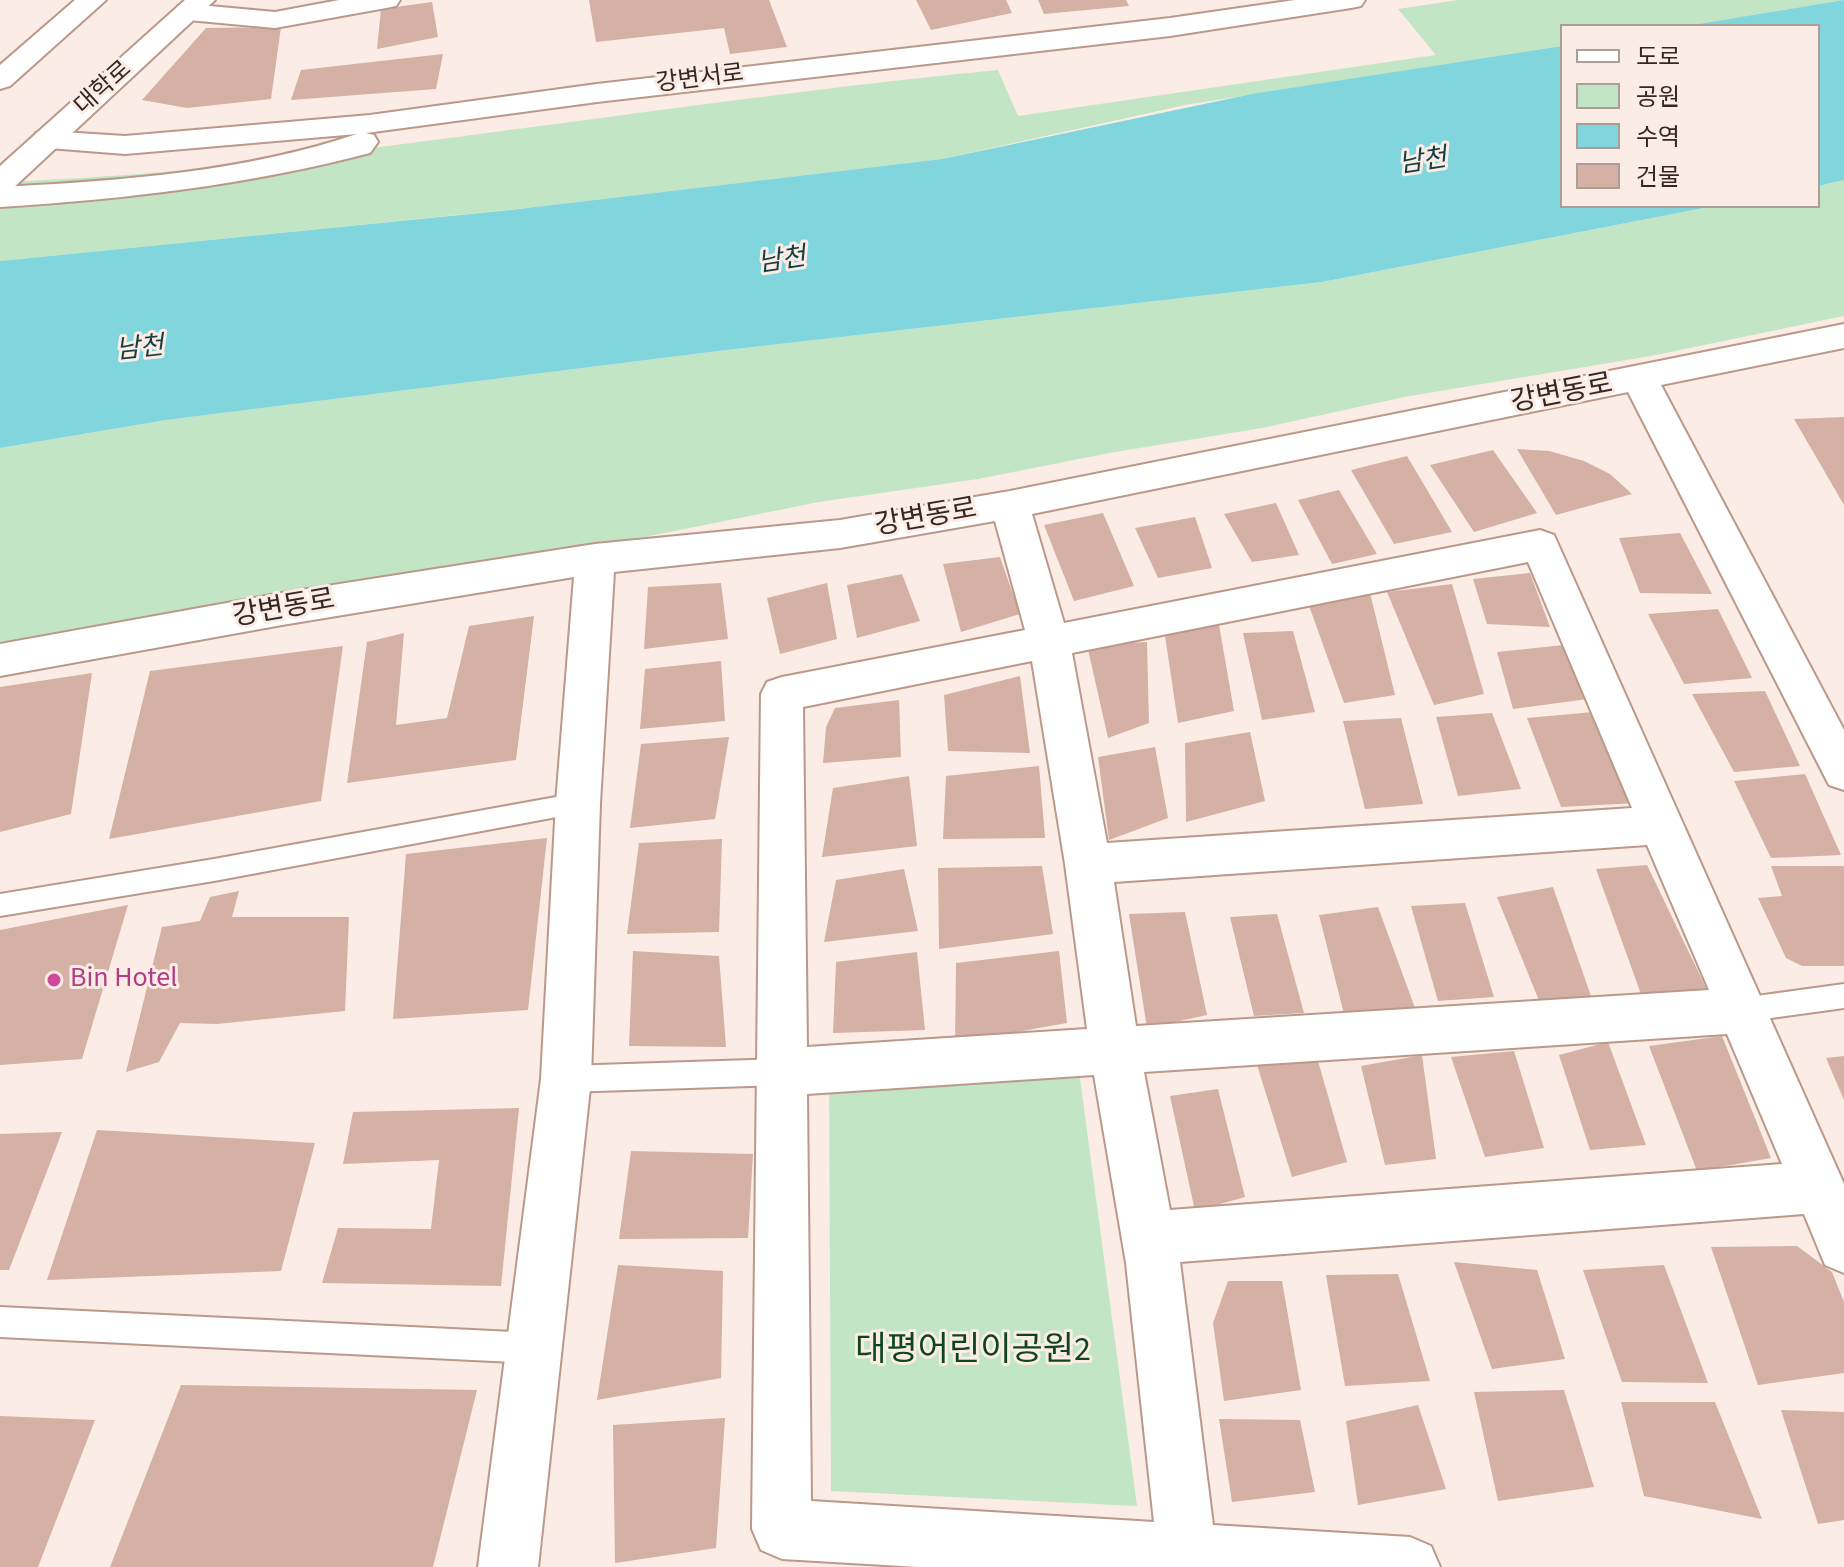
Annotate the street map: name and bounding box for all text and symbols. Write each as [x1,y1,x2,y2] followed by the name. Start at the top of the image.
[1560,24,1820,208] legend
[1636,40,1680,75] text: 도로
[70,56,138,122] street label: 대학로
[654,60,746,100] street label: 강변서로
[1636,80,1680,115] text: 공원
[1636,120,1680,155] text: 수역
[1397,144,1449,182] water label: 남천
[1636,160,1680,195] text: 건물
[756,243,808,281] water label: 남천
[115,332,165,368] water label: 남천
[1508,369,1616,421] street label: 강변동로
[872,494,980,544] street label: 강변동로
[230,585,338,635] street label: 강변동로
[70,963,177,997] place label: Bin Hotel
[45,971,63,989] marker: Bin Hotel
[855,1333,1091,1373] park label: 대평어린이공원2

